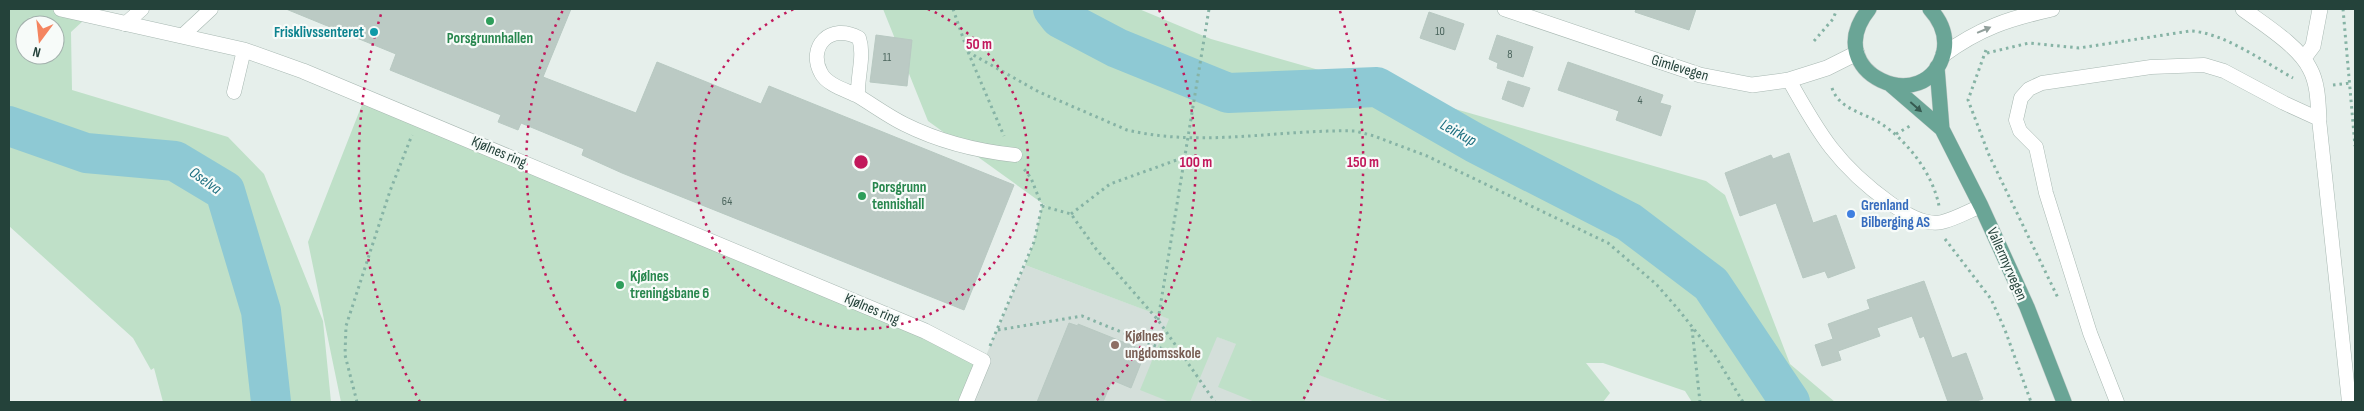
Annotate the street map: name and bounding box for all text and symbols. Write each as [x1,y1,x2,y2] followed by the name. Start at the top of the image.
[15,15,65,65] north arrow
[484,15,496,27] marker: Porsgrunnhallen
[274,23,364,42] place label: Frisklivssenteret
[1435,24,1445,39] house number: 10
[1977,25,1991,33] one-way arrow
[368,26,380,38] marker: Frisklivssenteret
[447,29,533,48] place label: Porsgrunnhallen
[966,35,992,54] text: 50 m
[31,43,43,61] text: N
[1507,47,1513,62] house number: 8
[883,50,892,65] house number: 11
[1649,50,1711,86] street label: Gimlevegen
[1637,93,1643,108] house number: 4
[1910,101,1922,113] one-way arrow
[1437,115,1480,151] water label: Leirkup
[468,132,530,172] street label: Kjølnes ring
[852,153,870,171] centre of rings
[1180,153,1212,172] text: 100 m
[1347,153,1379,172] text: 150 m
[185,163,225,199] water label: Oselva
[872,178,926,214] place label: Porsgrunn tennishall
[856,190,868,202] marker: Porsgrunn tennishall
[722,194,732,209] house number: 64
[1861,196,1930,232] place label: Grenland Bilberging AS
[1845,208,1857,220] marker: Grenland Bilberging AS
[1982,225,2032,303] street label: Vallermyrvegen
[630,267,709,303] place label: Kjølnes treningsbane 6
[614,279,626,291] marker: Kjølnes treningsbane 6
[841,289,903,329] street label: Kjølnes ring
[1125,327,1201,363] place label: Kjølnes ungdomsskole
[1109,339,1121,351] marker: Kjølnes ungdomsskole

